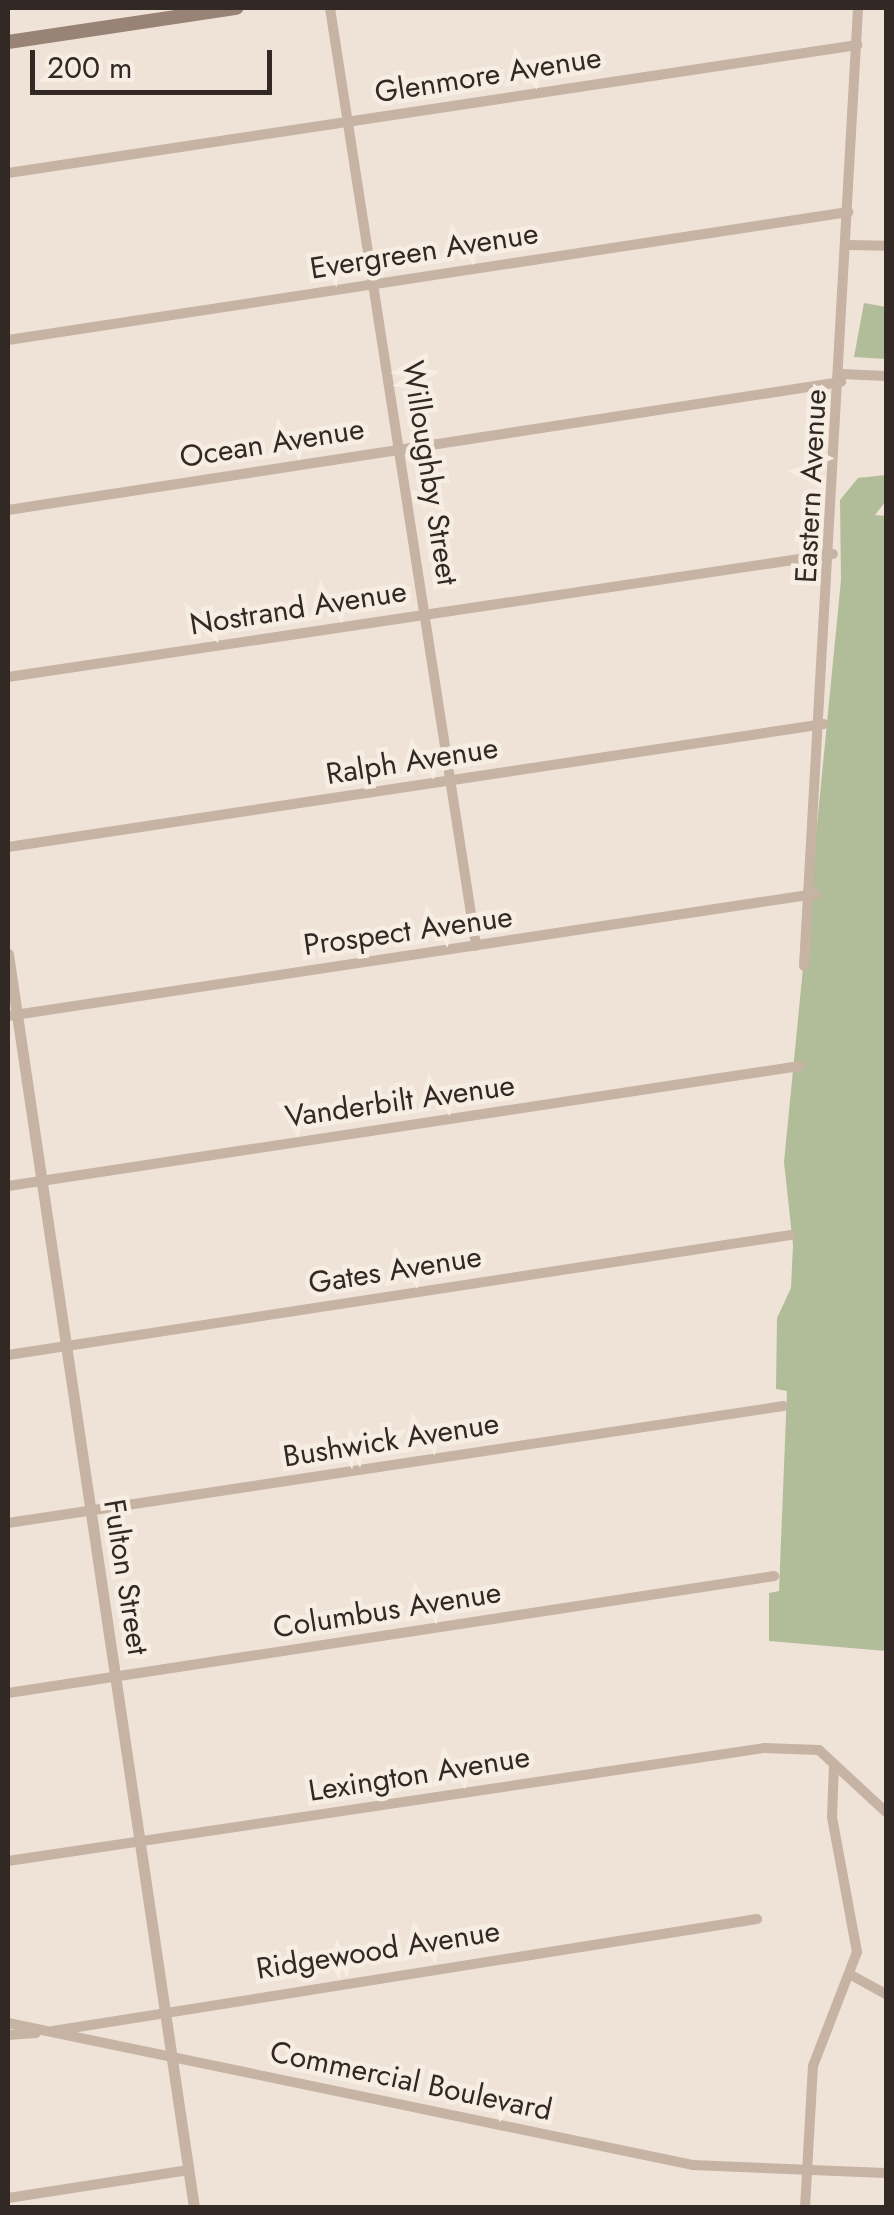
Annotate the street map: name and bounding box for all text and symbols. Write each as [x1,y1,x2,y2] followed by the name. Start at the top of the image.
[35,30,278,92] scale bar
[372,39,604,111] street label: Glenmore Avenue
[47,46,132,89] text: 200 m
[307,215,541,287] street label: Evergreen Avenue
[394,358,466,588] street label: Willoughby Street
[788,388,834,584] street label: Eastern Avenue
[177,411,367,475] street label: Ocean Avenue
[187,573,409,643] street label: Nostrand Avenue
[324,730,500,792] street label: Ralph Avenue
[301,899,515,963] street label: Prospect Avenue
[283,1067,517,1135] street label: Vanderbilt Avenue
[306,1239,484,1301] street label: Gates Avenue
[280,1405,502,1475] street label: Bushwick Avenue
[96,1497,156,1657] street label: Fulton Street
[270,1574,504,1646] street label: Columbus Avenue
[306,1739,532,1809] street label: Lexington Avenue
[254,1913,502,1987] street label: Ridgewood Avenue
[267,2034,555,2128] street label: Commercial Boulevard

